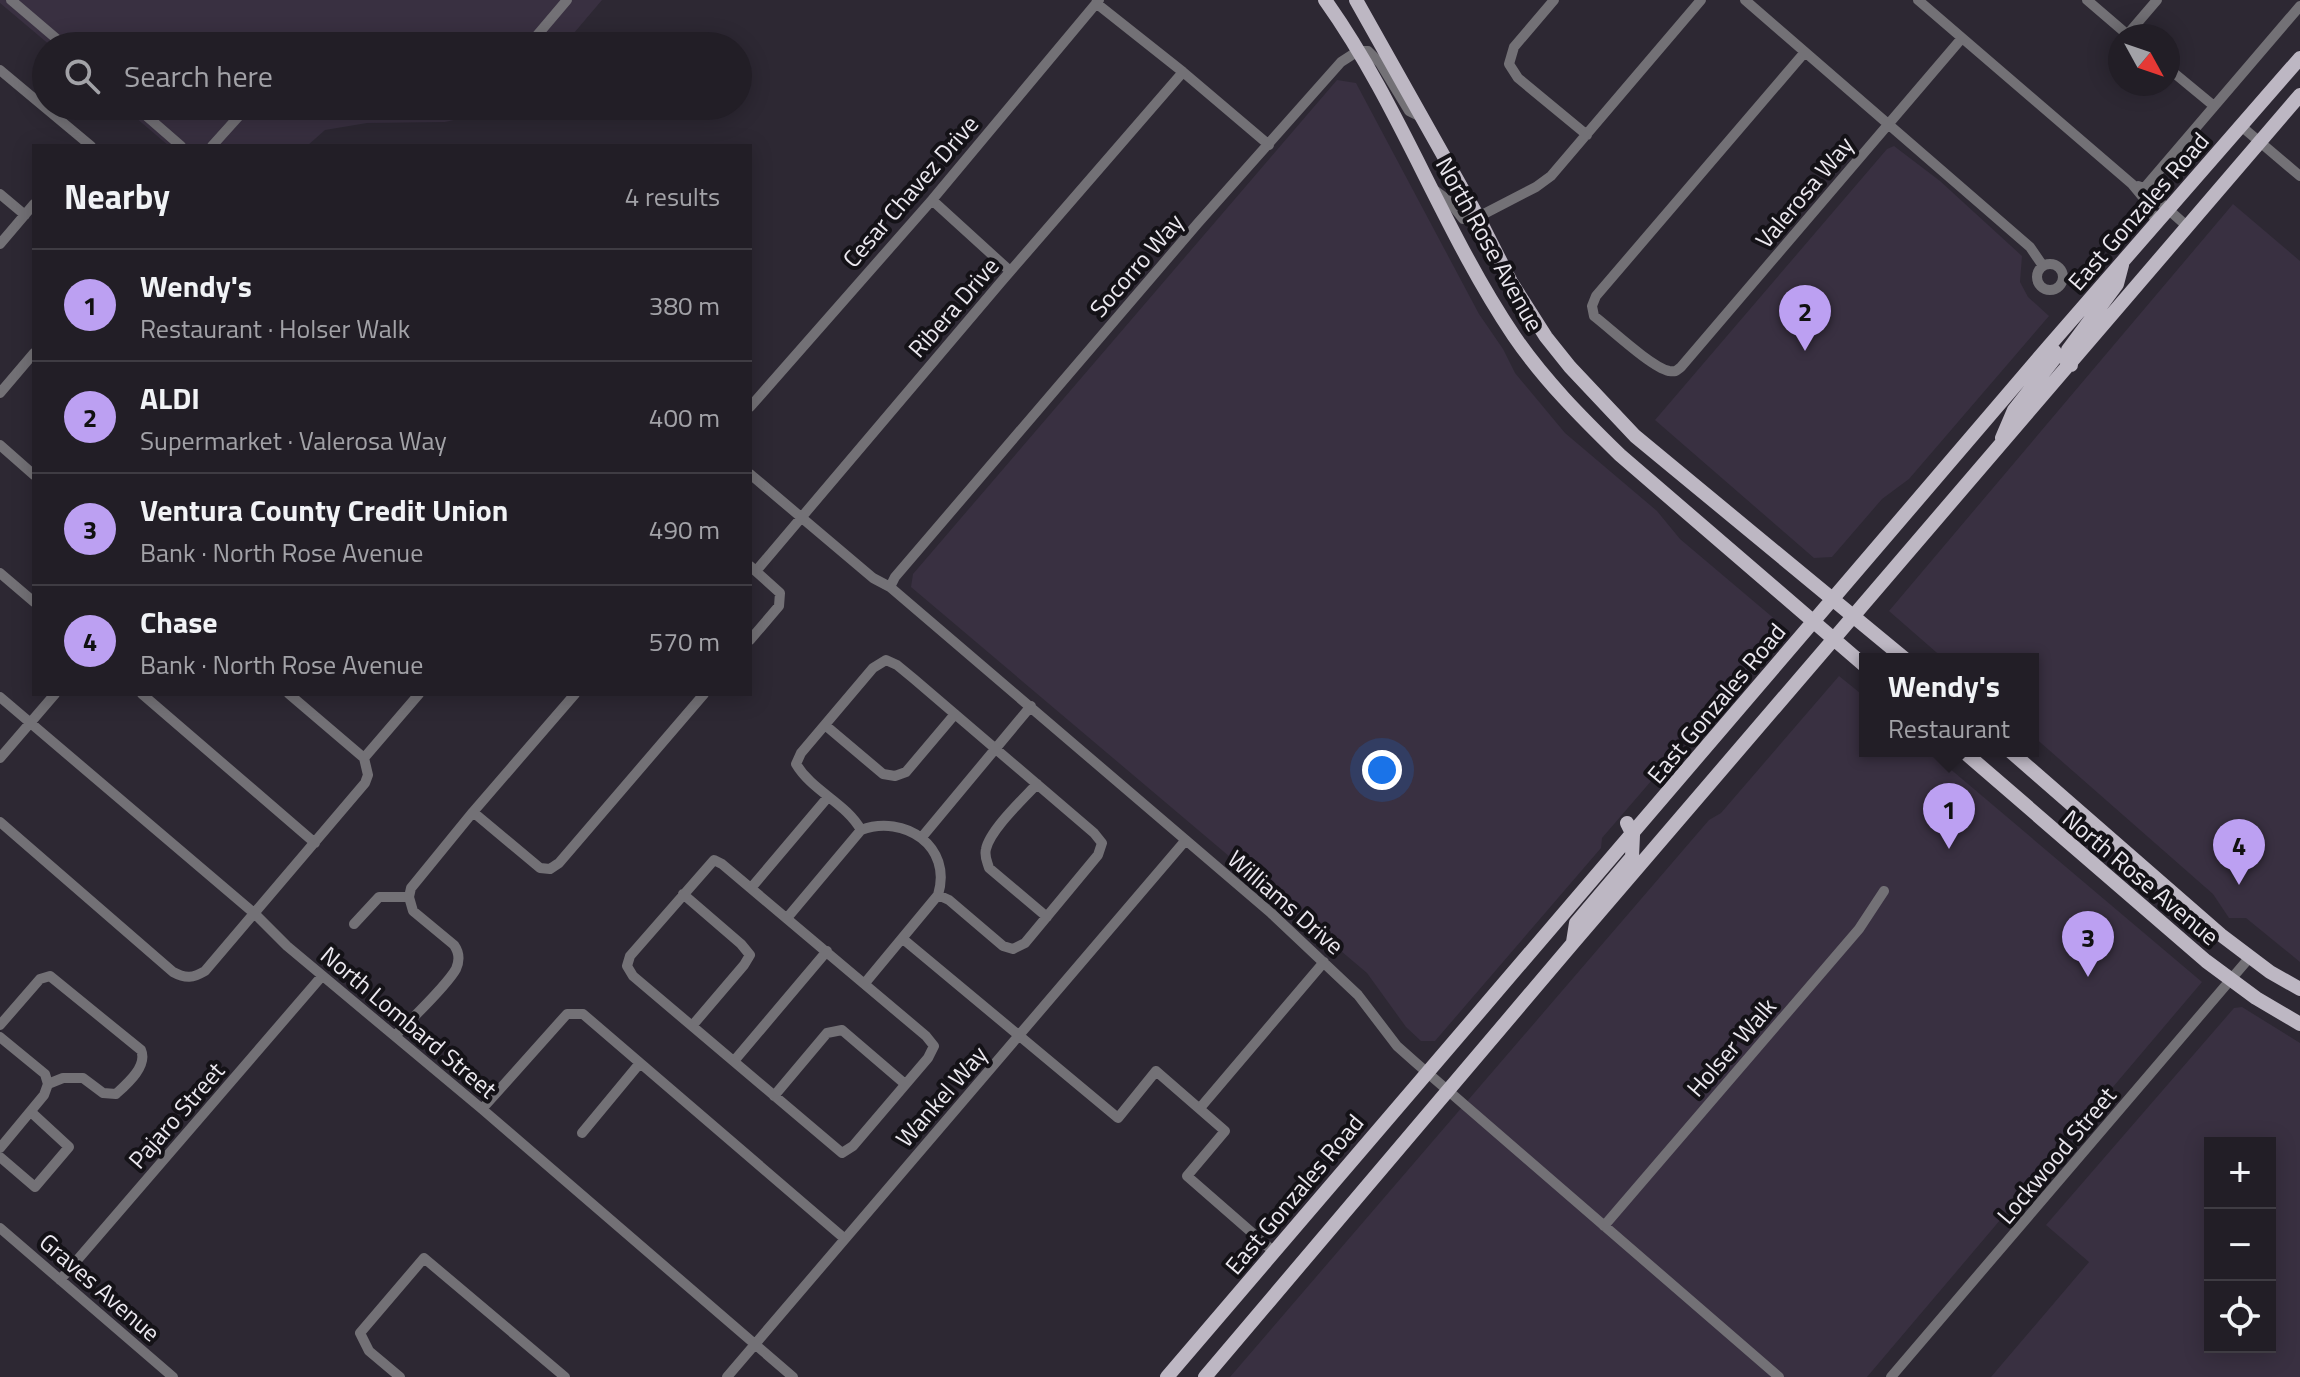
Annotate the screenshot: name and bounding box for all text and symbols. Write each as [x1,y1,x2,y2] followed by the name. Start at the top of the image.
[2108,24,2180,96] north arrow
[32,32,752,120] search box
[124,53,273,99] text: Search here
[60,54,104,98] icon: search
[834,107,986,275] street label: Cesar Chavez Drive
[2059,124,2217,298] street label: East Gonzales Road
[1746,128,1862,256] street label: Valerosa Way
[1427,150,1553,338] street label: North Rose Avenue
[64,170,170,222] text: Nearby
[625,177,720,216] text: 4 results
[1081,205,1192,325] street label: Socorro Way
[899,249,1007,365] street label: Ribera Drive
[140,263,252,309] text: Wendy's
[1779,285,1831,351] pin: 2
[83,286,97,325] text: 1
[649,286,720,325] text: 380 m
[140,309,410,348] text: Restaurant · Holser Walk
[140,375,200,421] text: ALDI
[83,398,97,437] text: 2
[649,398,720,437] text: 400 m
[140,421,447,460] text: Supermarket · Valerosa Way
[140,487,508,533] text: Ventura County Credit Union
[83,510,97,549] text: 3
[649,510,720,549] text: 490 m
[140,533,423,572] text: Bank · North Rose Avenue
[140,599,218,645] text: Chase
[1638,615,1794,791] street label: East Gonzales Road
[83,622,97,661] text: 4
[649,622,720,661] text: 570 m
[140,645,423,684] text: Bank · North Rose Avenue
[1859,653,2039,757] popup
[1888,663,2000,709] text: Wendy's
[1888,709,2010,748] text: Restaurant
[1362,750,1402,790] your location
[1923,783,1975,849] pin: 1
[2055,801,2227,953] street label: North Rose Avenue
[2213,819,2265,885] pin: 4
[1220,841,1352,963] street label: Williams Drive
[2062,911,2114,977] pin: 3
[313,937,505,1107] street label: North Lombard Street
[1678,989,1785,1105] street label: Holser Walk
[887,1037,996,1155] street label: Wankel Way
[119,1053,233,1176] street label: Pajaro Street
[1988,1078,2125,1231] street label: Lockwood Street
[1216,1106,1372,1282] street label: East Gonzales Road
[2204,1137,2276,1353] map controls
[2204,1137,2276,1209] button: +
[2204,1209,2276,1281] button: −
[32,1224,168,1350] street label: Graves Avenue
[2204,1281,2276,1353] button: locate

